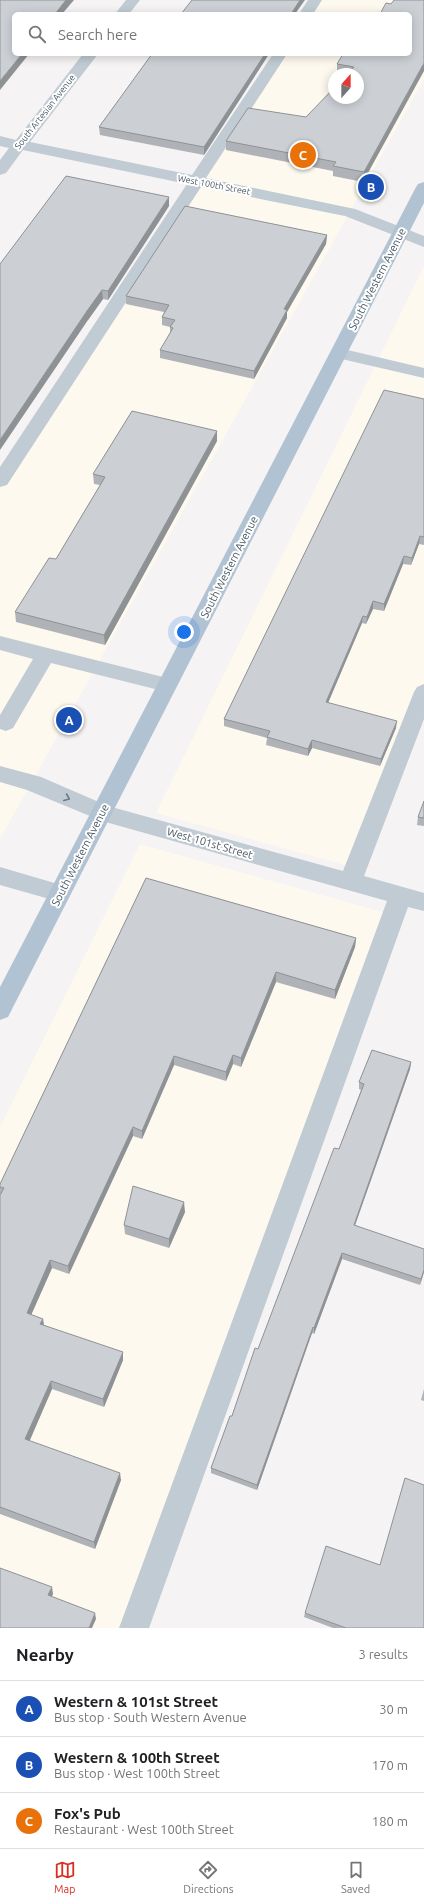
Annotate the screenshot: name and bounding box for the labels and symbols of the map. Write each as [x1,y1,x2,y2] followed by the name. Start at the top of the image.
[328,68,364,104] north arrow
[13,73,77,151] street label: South Artesian Avenue
[290,140,316,170] pin: C
[358,172,384,202] pin: B
[177,173,252,197] street label: West 100th Street
[346,226,408,332] street label: South Western Avenue
[198,514,260,620] street label: South Western Avenue
[174,622,194,642] your location
[56,705,82,735] pin: A
[63,793,71,801] one-way arrow
[49,802,111,908] street label: South Western Avenue
[166,825,255,861] street label: West 101st Street

